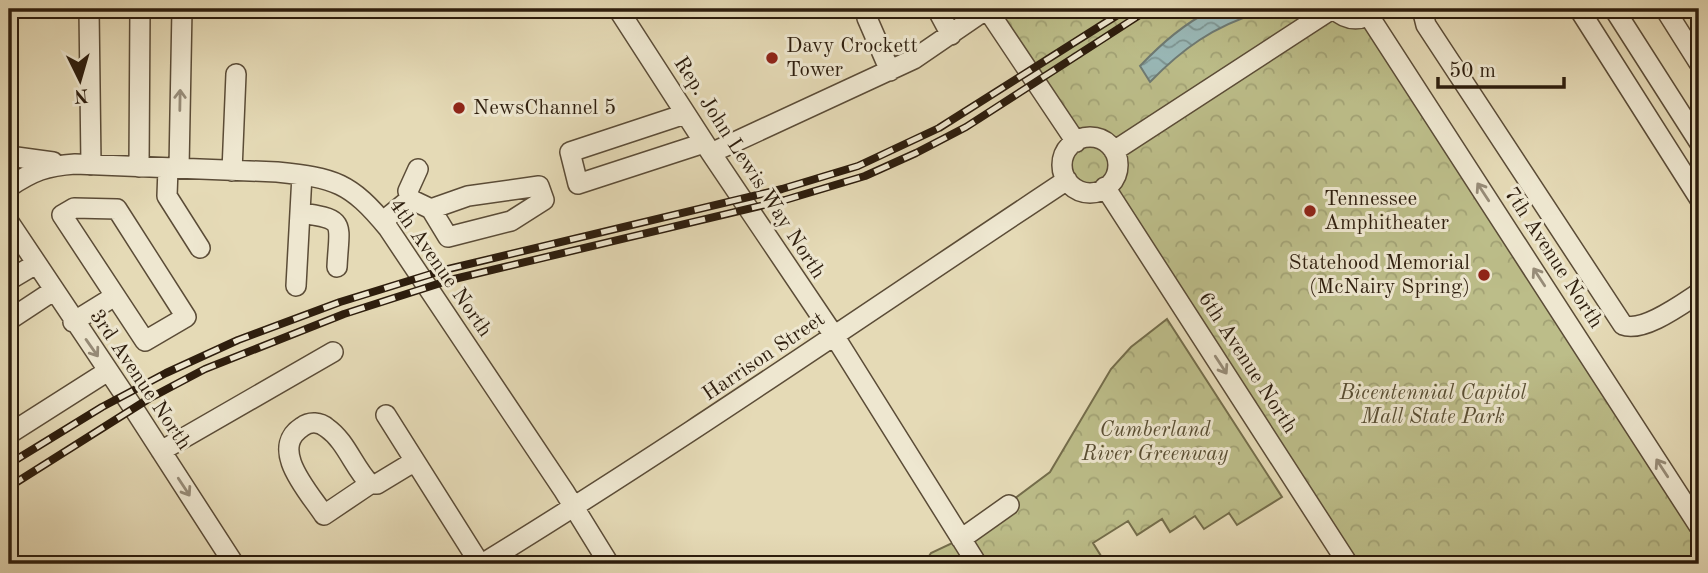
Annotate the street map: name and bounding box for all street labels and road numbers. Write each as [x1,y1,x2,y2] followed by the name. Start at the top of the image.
[669,53,829,283] street label: Rep. John Lewis Way North
[1500,184,1606,332] street label: 7th Avenue North
[385,195,495,341] street label: 4th Avenue North
[1194,289,1300,437] street label: 6th Avenue North
[85,306,195,454] street label: 3rd Avenue North
[699,309,829,405] street label: Harrison Street

